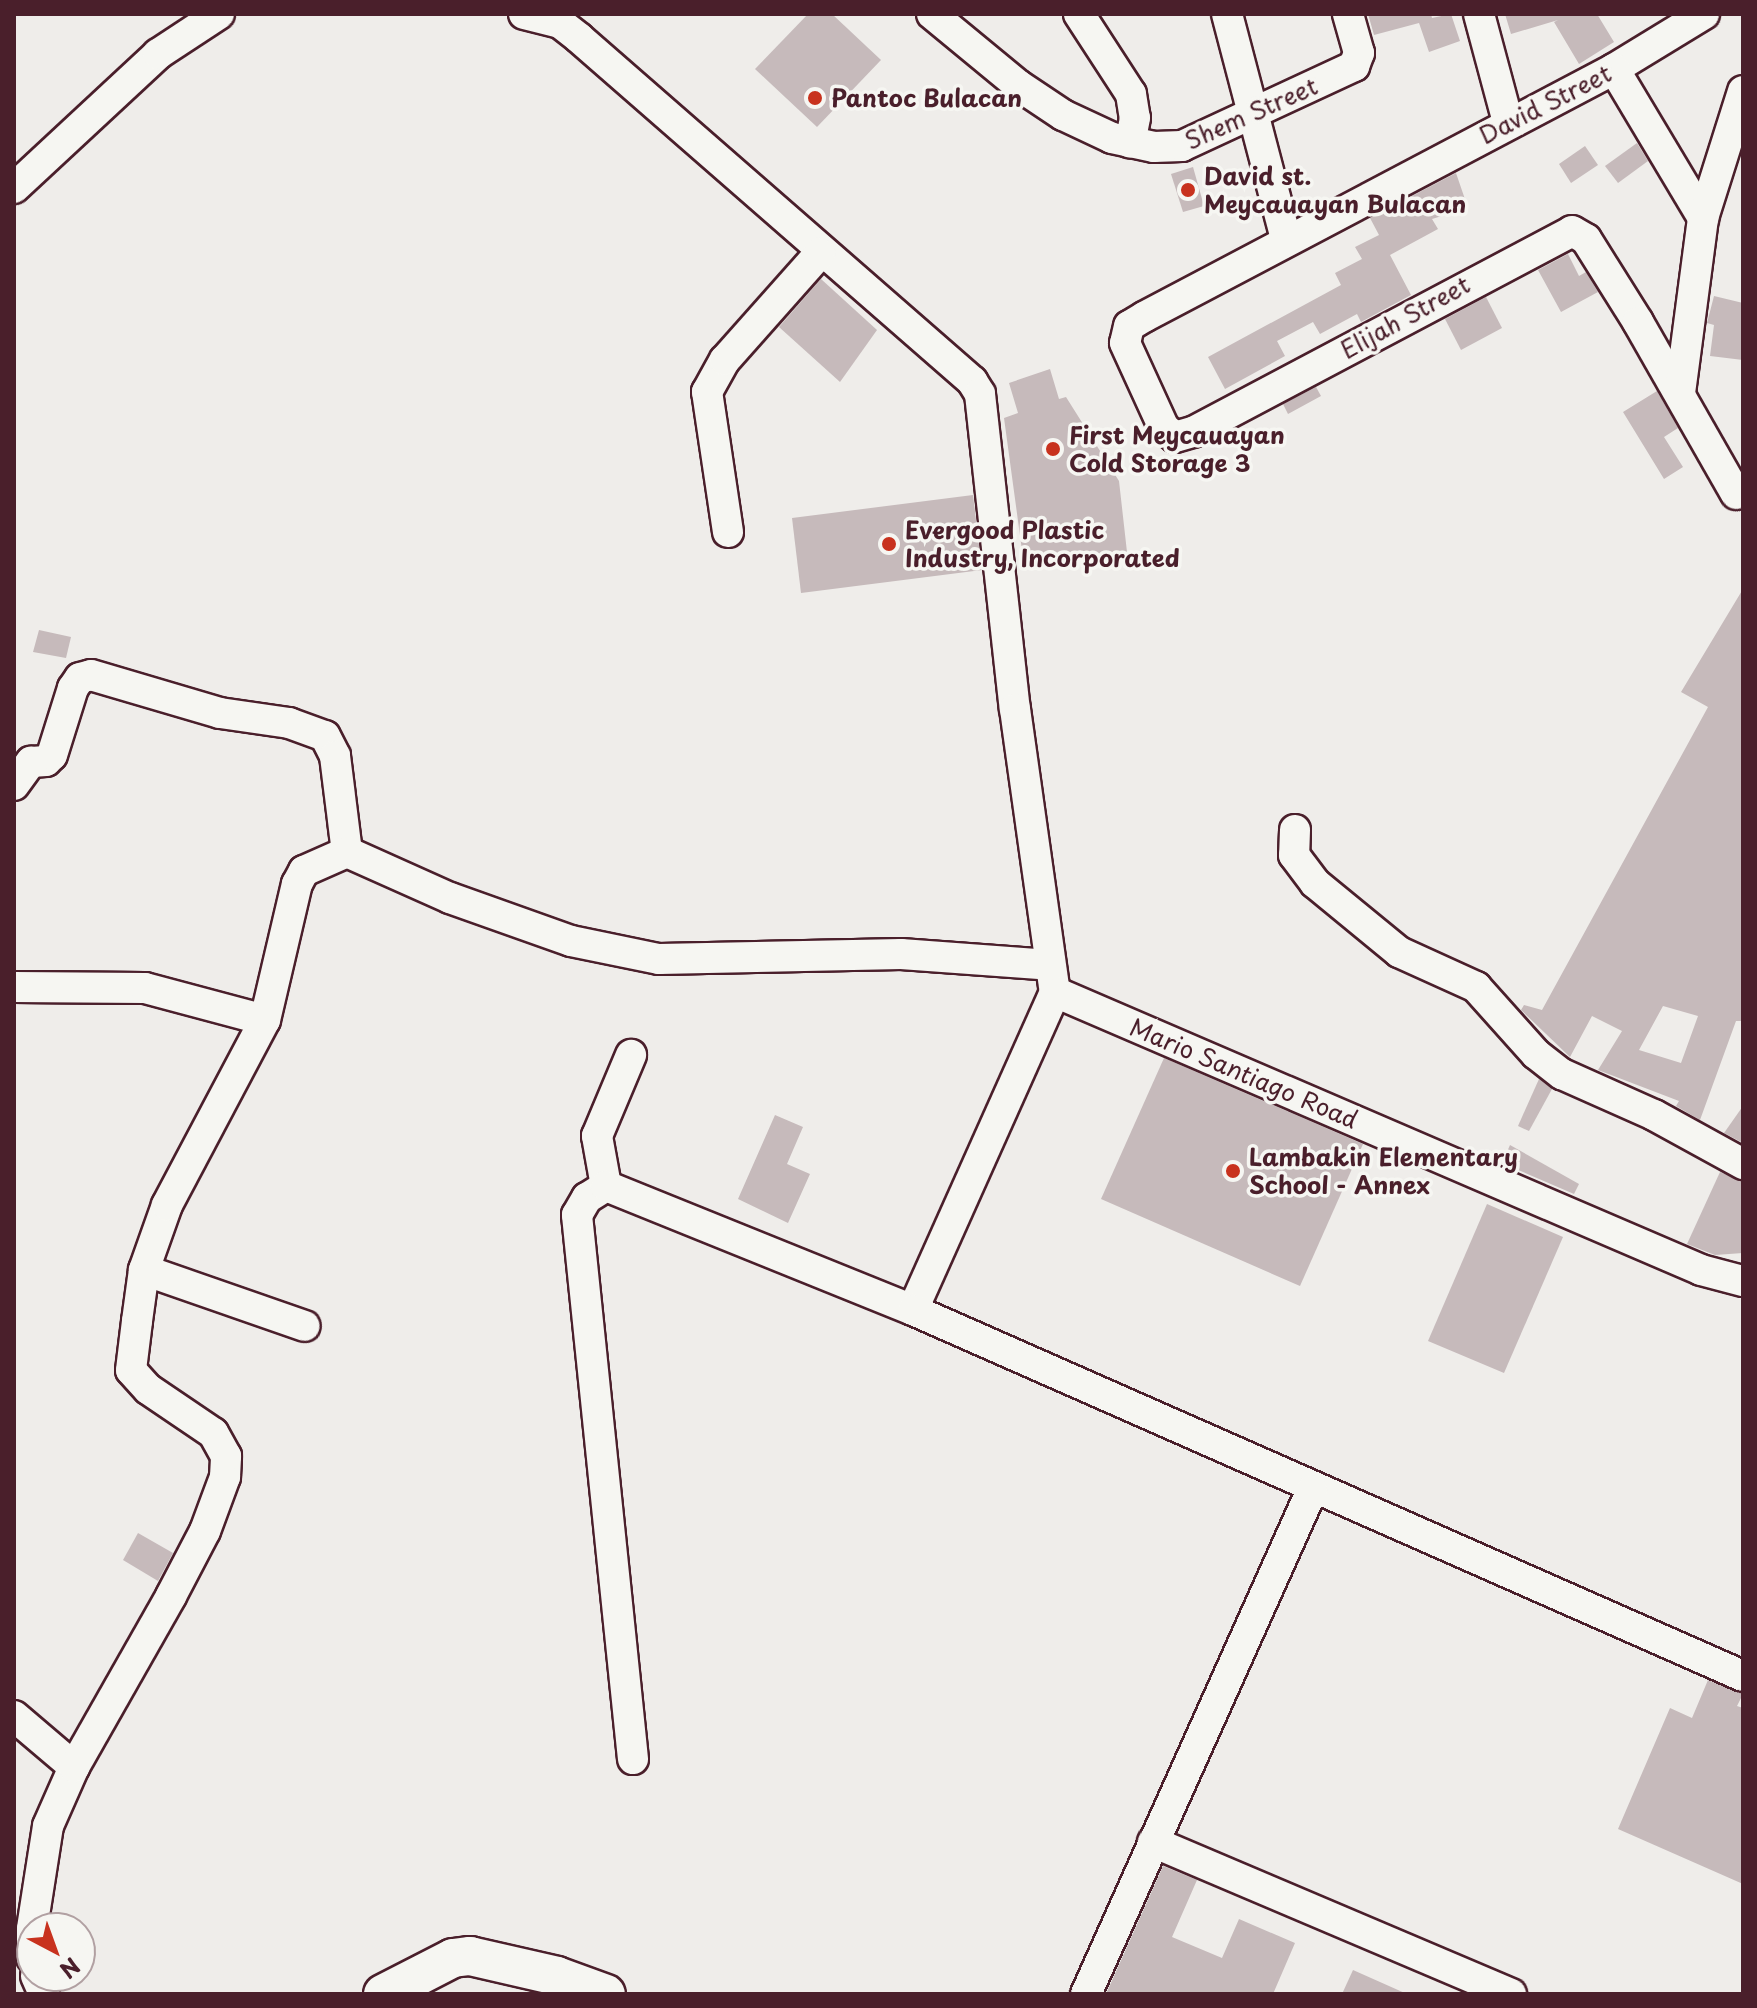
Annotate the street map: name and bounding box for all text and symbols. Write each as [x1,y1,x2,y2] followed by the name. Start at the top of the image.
[1474,58,1616,150] street label: David Street
[1180,71,1322,155] street label: Shem Street
[831,84,1024,112] place label: Pantoc Bulacan
[806,89,824,107] marker: Pantoc Bulacan
[1204,162,1467,218] place label: David st. Meycauayan Bulacan
[1179,181,1197,199] marker: David st. Meycauayan Bulacan
[1335,270,1475,364] street label: Elijah Street
[1069,421,1287,477] place label: First Meycauayan Cold Storage 3
[1044,440,1062,458] marker: First Meycauayan Cold Storage 3
[905,516,1181,572] place label: Evergood Plastic Industry, Incorporated
[880,535,898,553] marker: Evergood Plastic Industry, Incorporated
[1126,1012,1362,1134] street label: Mario Santiago Road
[1249,1143,1517,1199] place label: Lambakin Elementary School - Annex
[1224,1162,1242,1180] marker: Lambakin Elementary School - Annex
[16,1912,96,1992] north arrow
[53,1951,88,1987] text: N

